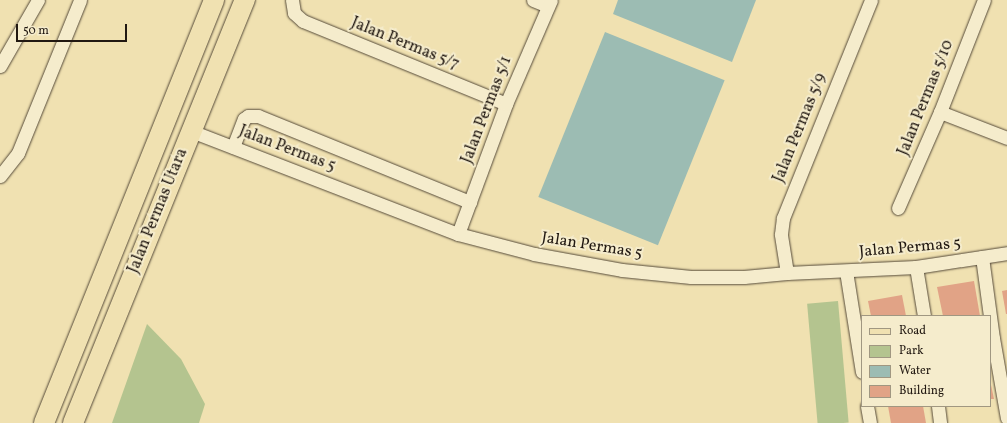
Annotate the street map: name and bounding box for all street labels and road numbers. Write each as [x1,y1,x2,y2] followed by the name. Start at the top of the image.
[348,14,462,74] street label: Jalan Permas 5/7
[894,37,958,159] street label: Jalan Permas 5/10
[458,54,516,166] street label: Jalan Permas 5/1
[769,71,831,185] street label: Jalan Permas 5/9
[236,122,338,176] street label: Jalan Permas 5
[124,146,192,276] street label: Jalan Permas Utara
[540,229,644,263] street label: Jalan Permas 5
[858,234,962,262] street label: Jalan Permas 5

